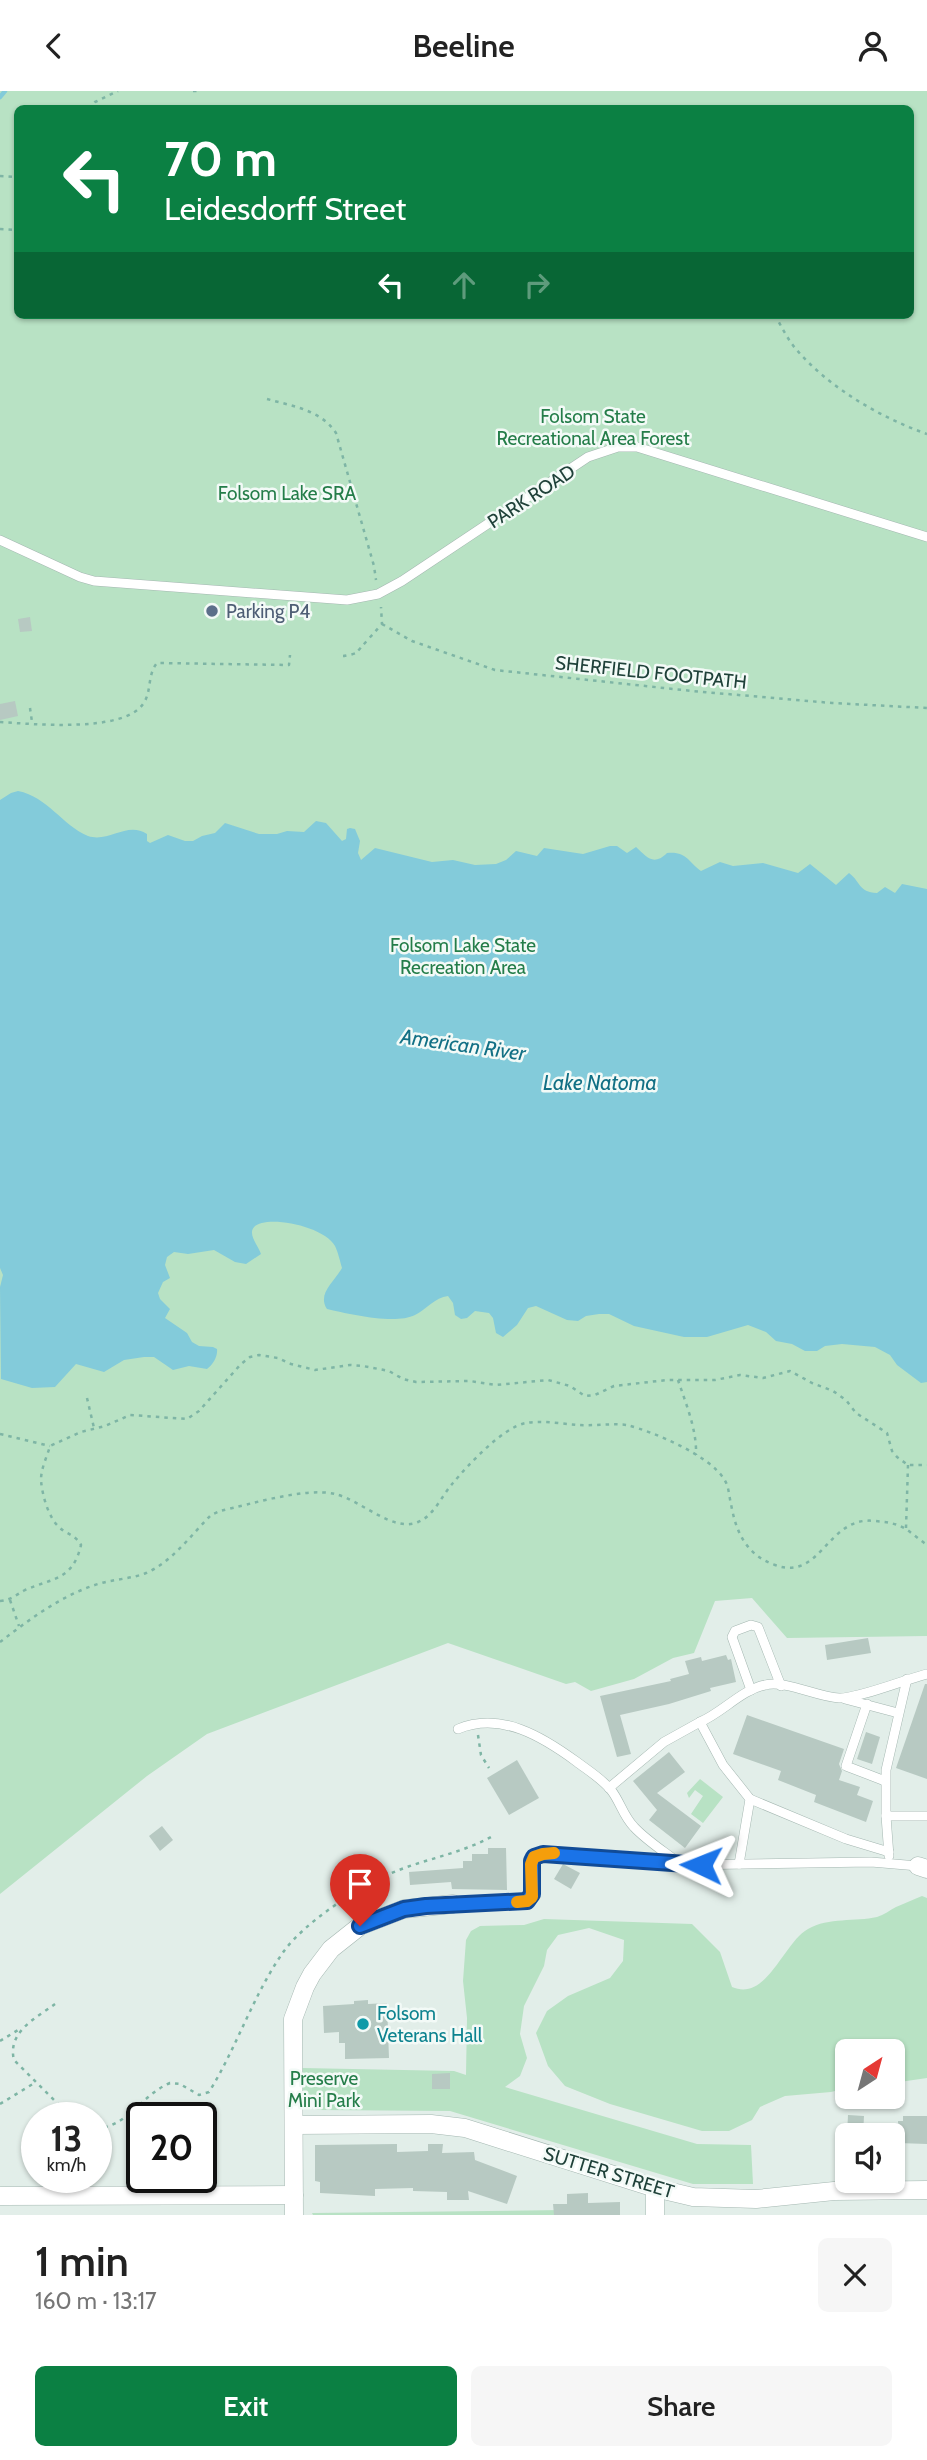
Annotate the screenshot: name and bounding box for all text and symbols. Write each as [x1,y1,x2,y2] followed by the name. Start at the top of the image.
[412,26,515,65] text: Beeline
[35,27,73,65] icon: back
[854,27,892,65] icon: person
[164,129,277,188] text: 70 m
[49,133,140,224] icon: left
[164,189,406,228] text: Leidesdorff Street
[372,266,410,304] icon: left
[445,266,483,304] icon: ahead
[518,266,556,304] icon: right
[496,405,690,450] park label: Folsom State Recreational Area Forest
[483,460,579,533] street label: PARK ROAD
[218,482,356,505] park label: Folsom Lake SRA
[226,600,310,623] place label: Parking P4
[204,603,220,619] marker: Parking P4
[554,651,748,694] street label: SHERFIELD FOOTPATH
[390,934,536,979] park label: Folsom Lake State Recreation Area
[398,1023,529,1066] water label: American River
[543,1070,657,1095] water label: Lake Natoma
[664,1828,738,1902] position arrow
[330,1854,390,1926] pin
[341,1865,379,1903] icon: arrive
[377,2002,483,2047] place label: Folsom Veterans Hall
[355,2016,371,2032] marker: Folsom Veterans Hall
[835,2039,905,2109] north arrow
[835,2039,905,2193] map controls
[288,2067,361,2112] park label: Preserve Mini Park
[126,2102,217,2193] speed limit sign: 20
[51,2117,82,2160] text: 13
[835,2123,905,2193] button: sound
[541,2142,677,2203] street label: SUTTER STREET
[47,2154,86,2176] text: km/h
[35,2235,129,2287] text: 1 min
[818,2238,892,2312] button: close
[35,2287,157,2315] text: 160 m · 13:17
[35,2366,457,2446] button: Exit
[471,2366,892,2446] button: Share

